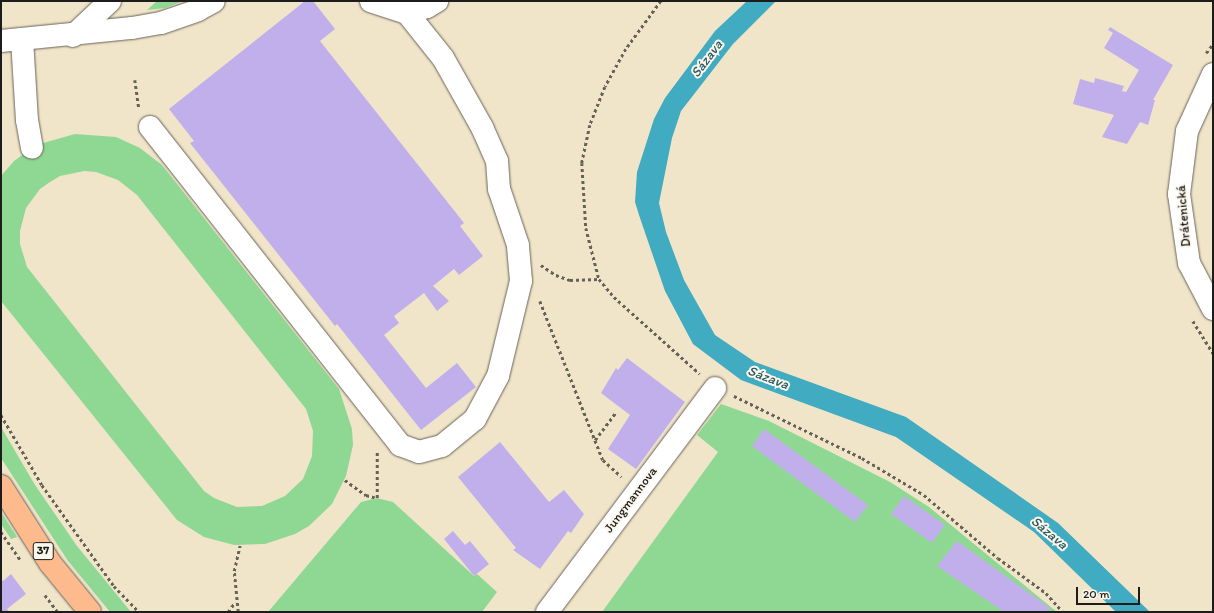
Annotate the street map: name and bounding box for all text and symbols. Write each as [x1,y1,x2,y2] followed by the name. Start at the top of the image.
[688,37,726,81] water label: Sázava
[1174,185,1194,247] street label: Drátenická
[745,363,791,393] water label: Sázava
[601,464,661,536] street label: Jungmannova
[1027,513,1071,553] water label: Sázava
[32,541,54,561] road number: 37
[1078,579,1142,605] scale bar
[1083,587,1110,601] text: 20 m

